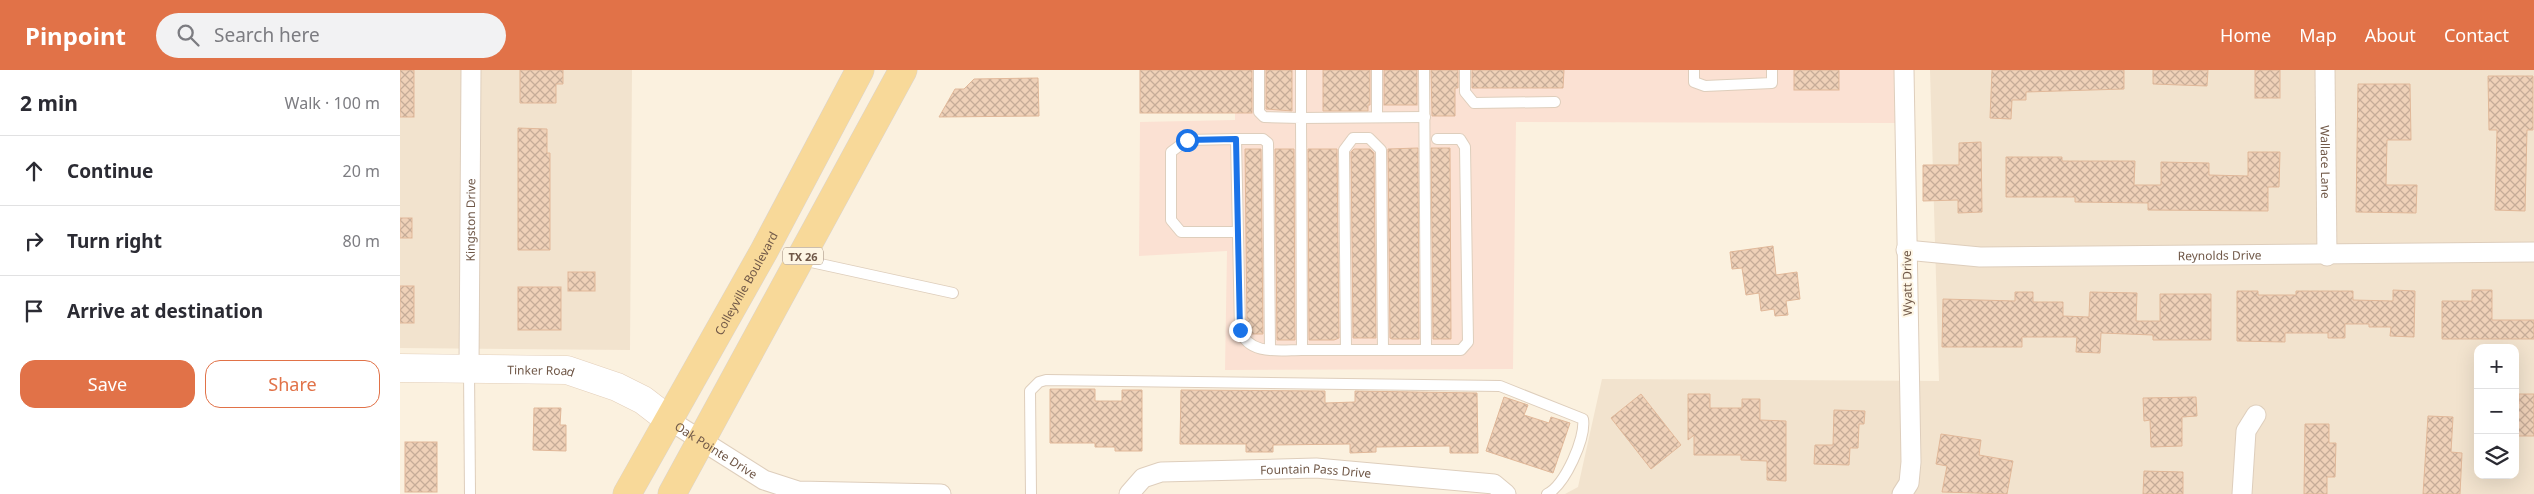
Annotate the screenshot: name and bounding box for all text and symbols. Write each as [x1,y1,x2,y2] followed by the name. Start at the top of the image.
[156,13,506,58] search box
[25,19,126,52] text: Pinpoint
[174,21,202,49] icon: search
[214,22,320,48] text: Search here
[2220,23,2271,47] text: Home
[2299,23,2337,47] text: Map
[2365,23,2416,47] text: About
[2444,23,2509,47] text: Contact
[20,89,78,117] text: 2 min
[285,92,380,114] text: Walk · 100 m
[2317,125,2335,199] street label: Wallace Lane
[1176,129,1199,152] route start
[20,157,48,185] icon: ahead
[67,158,153,184] text: Continue
[343,160,380,182] text: 20 m
[461,178,479,262] street label: Kingston Drive
[20,227,48,255] icon: right
[67,228,162,254] text: Turn right
[710,228,781,338] street label: Colleyville Boulevard
[343,230,380,252] text: 80 m
[2178,246,2262,264] street label: Reynolds Drive
[783,248,823,265] road number: TX 26
[1898,250,1916,316] street label: Wyatt Drive
[20,297,48,325] icon: arrive
[67,298,263,324] text: Arrive at destination
[1229,319,1252,342] route end
[2474,344,2519,479] map controls
[2474,344,2519,389] button: +
[20,360,195,408] button: Save
[205,360,380,408] button: Share
[507,361,577,381] street label: Tinker Road
[2474,389,2519,434] button: −
[672,417,761,482] street label: Oak Pointe Drive
[2474,434,2519,479] button: layers
[1260,459,1372,481] street label: Fountain Pass Drive

